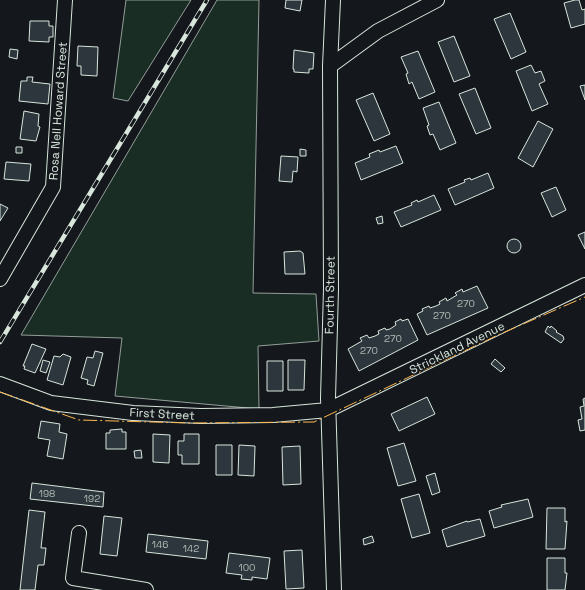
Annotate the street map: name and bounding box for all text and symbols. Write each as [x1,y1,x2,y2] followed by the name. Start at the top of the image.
[45,41,71,181] street label: Rosa Nell Howard Street
[321,256,339,334] street label: Fourth Street
[457,297,475,310] house number: 270
[433,309,451,322] house number: 270
[407,318,507,378] street label: Strickland Avenue
[384,332,402,345] house number: 270
[360,344,378,357] house number: 270
[129,404,195,424] street label: First Street
[39,487,55,500] house number: 198
[84,492,100,505] house number: 192
[152,538,168,551] house number: 146
[183,542,199,555] house number: 142
[239,561,256,574] house number: 100

